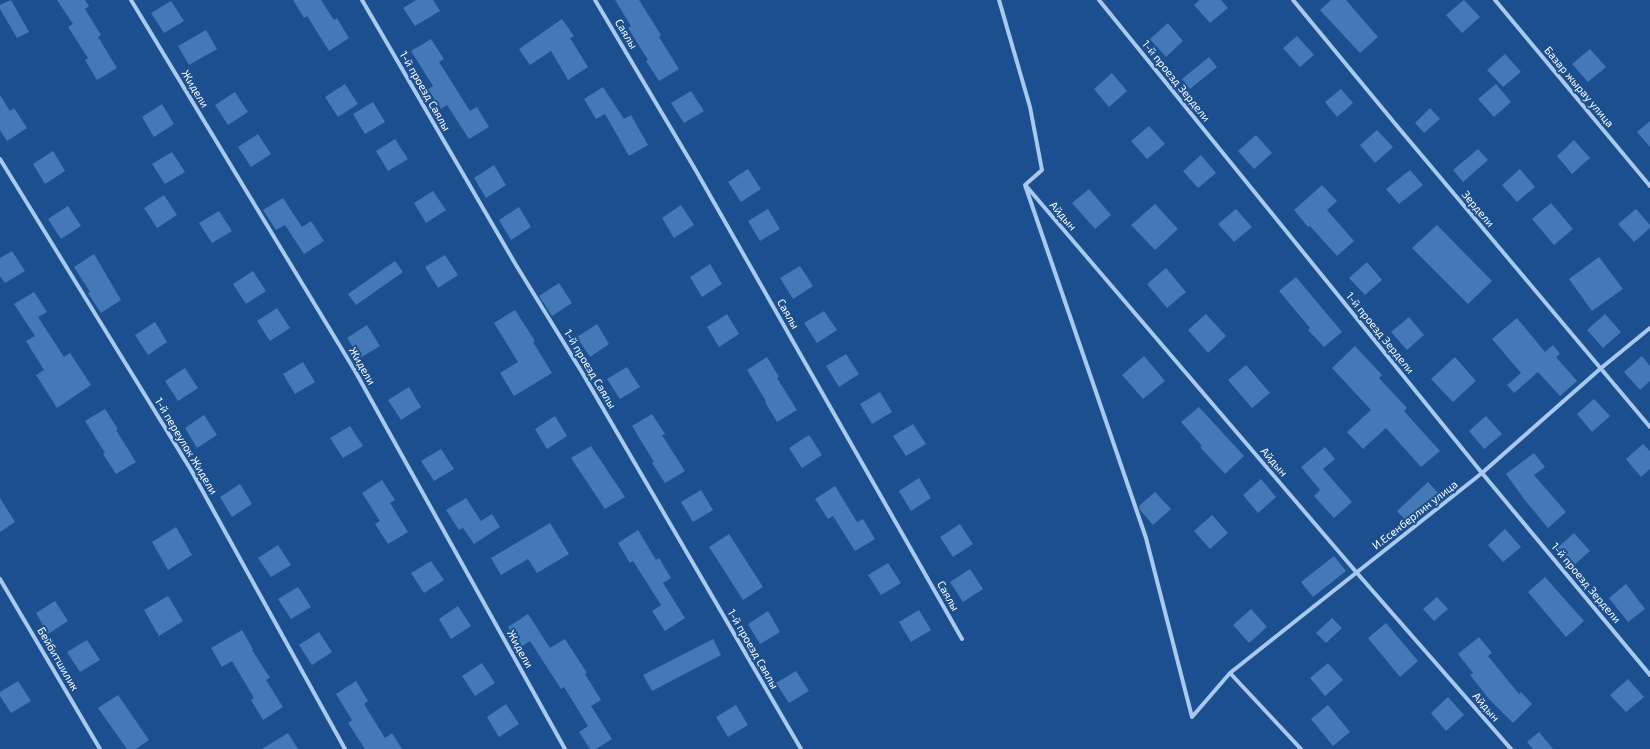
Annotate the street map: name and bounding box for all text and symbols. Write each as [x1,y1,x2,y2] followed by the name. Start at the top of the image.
[612,17,640,51] street label: Саялы
[1139,38,1213,124] street label: 1-й проезд Зердели
[1541,44,1617,130] street label: Базар жырау улица
[397,49,453,133] street label: 1-й проезд Саялы
[179,68,211,110] street label: Жидели
[1459,188,1497,230] street label: Зердели
[1047,199,1079,233] street label: Айдын
[1343,290,1417,376] street label: 1-й проезд Зердели
[774,297,802,331] street label: Саялы
[561,327,619,411] street label: 1-й проезд Саялы
[346,345,378,387] street label: Жидели
[152,395,220,497] street label: 1-й переулок Жидели
[1258,445,1290,479] street label: Айдын
[1370,478,1460,552] street label: И.Есенберлин улица
[1549,540,1623,626] street label: 1-й проезд Зердели
[934,579,962,613] street label: Саялы
[725,607,781,691] street label: 1-й проезд Саялы
[35,625,81,693] street label: Бейбитшилик
[504,628,536,670] street label: Жидели
[1470,690,1502,724] street label: Айдын

